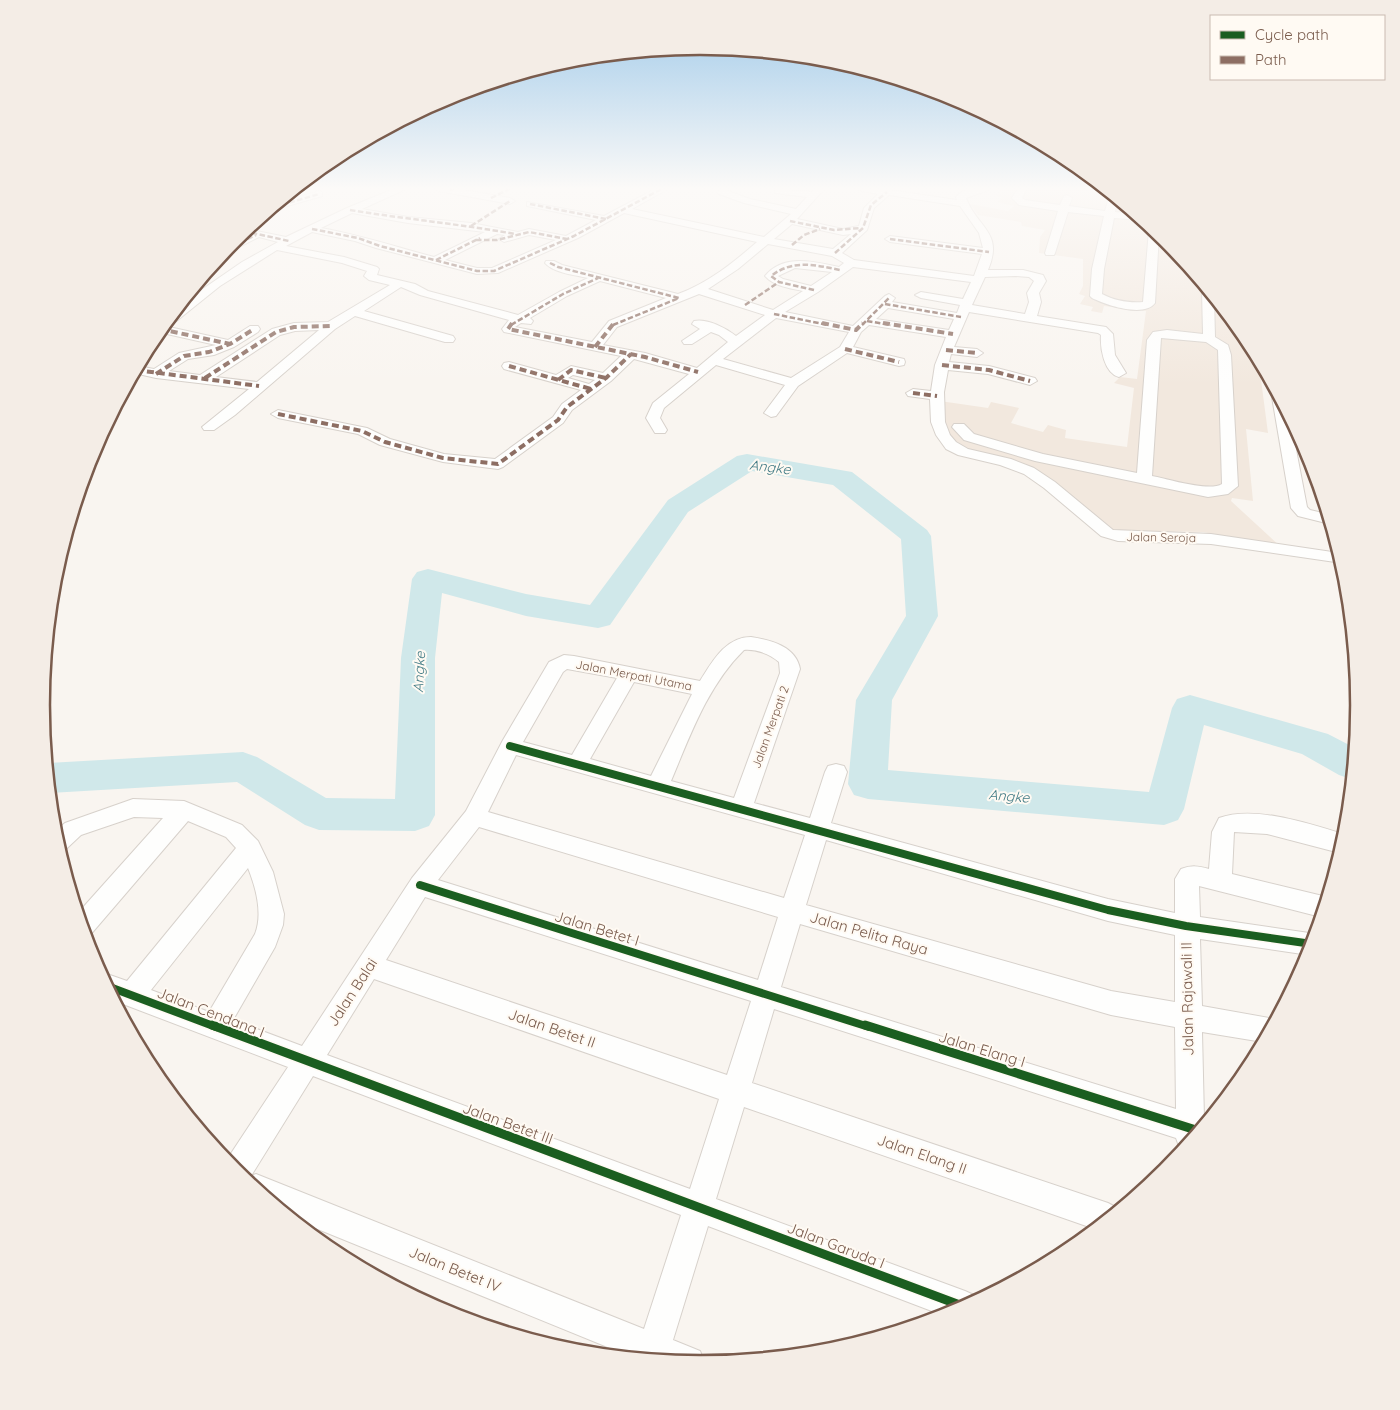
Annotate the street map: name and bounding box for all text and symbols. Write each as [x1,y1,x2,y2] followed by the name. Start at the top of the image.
[1210,15,1385,80] legend
[1255,25,1329,44] text: Cycle path
[1255,50,1287,69] text: Path
[749,456,793,479] water label: Angke
[1126,529,1196,545] street label: Jalan Seroja
[409,650,429,693] water label: Angke
[575,656,693,694] street label: Jalan Merpati Utama
[748,683,792,770] street label: Jalan Merpati 2
[988,785,1031,807] water label: Angke
[552,906,642,950] street label: Jalan Betet I
[808,907,930,959] street label: Jalan Pelita Raya
[1177,942,1197,1056] street label: Jalan Rajawali II
[323,954,381,1030] street label: Jalan Balai
[155,983,267,1041] street label: Jalan Cendana I
[506,1004,598,1052] street label: Jalan Betet II
[936,1027,1028,1071] street label: Jalan Elang I
[460,1098,556,1148] street label: Jalan Betet III
[875,1130,969,1178] street label: Jalan Elang II
[784,1218,888,1272] street label: Jalan Garuda I
[406,1242,504,1296] street label: Jalan Betet IV

